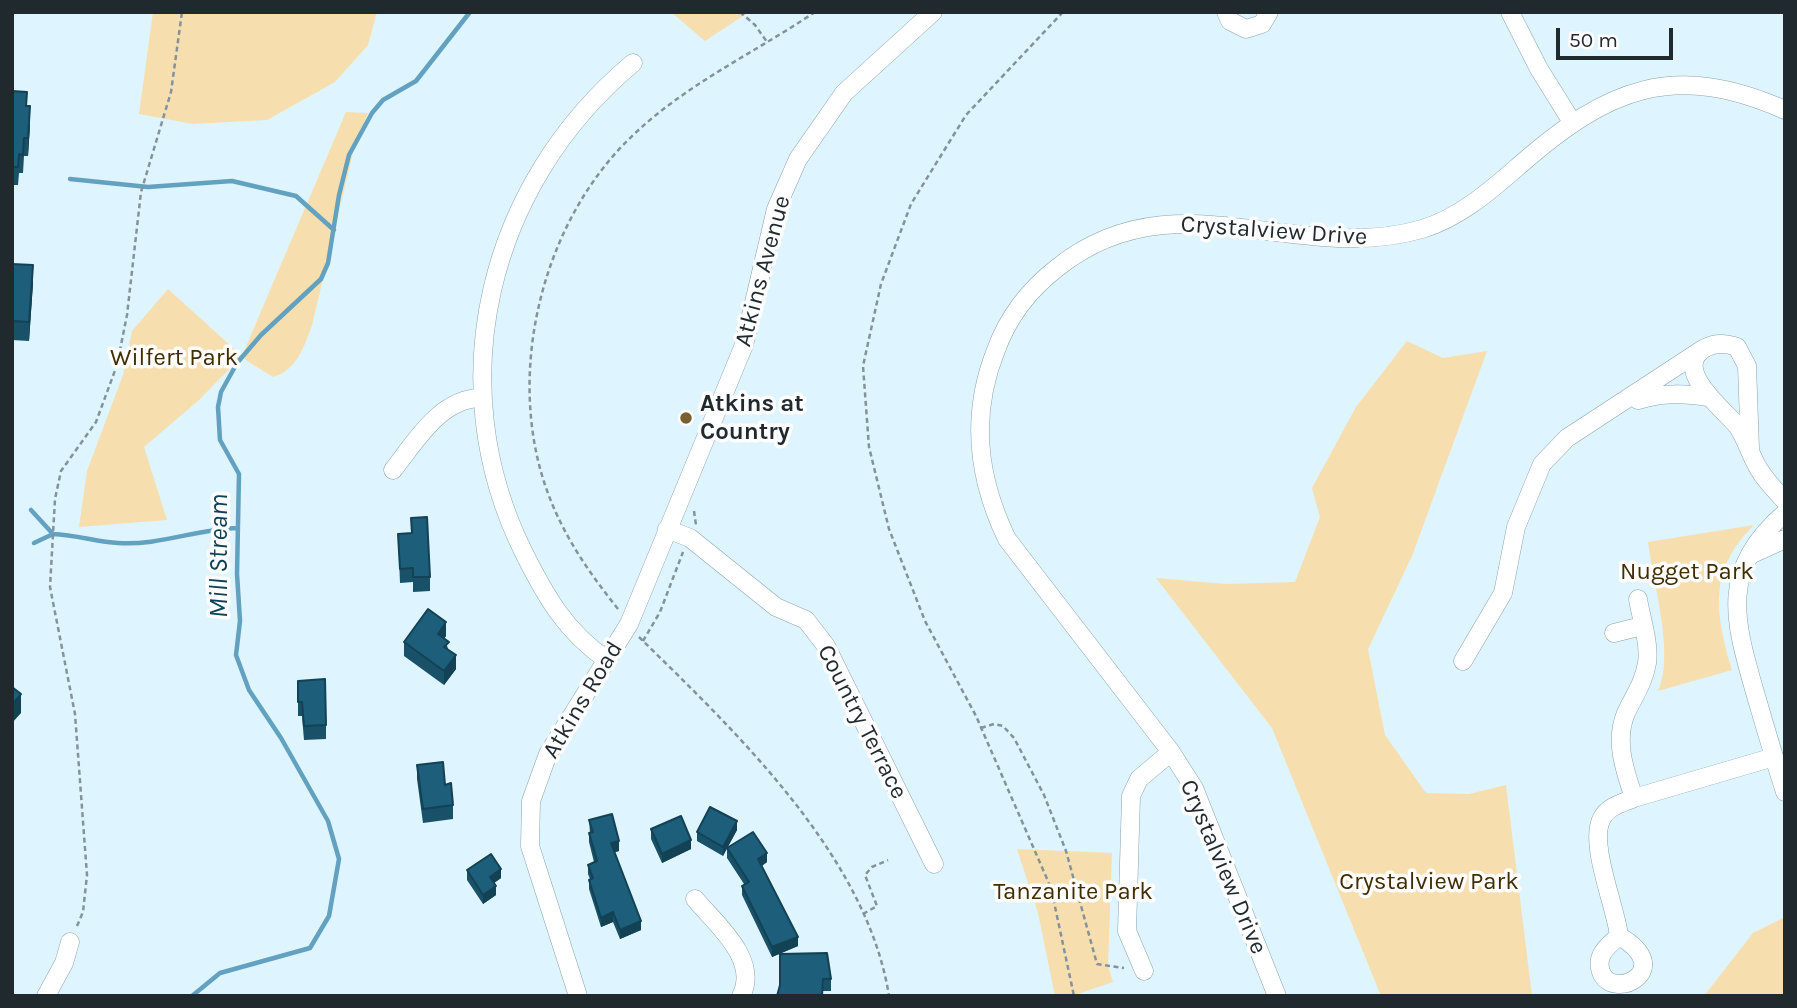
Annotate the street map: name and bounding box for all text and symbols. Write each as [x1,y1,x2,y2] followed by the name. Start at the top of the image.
[1559,14,1676,58] scale bar
[1569,28,1618,52] text: 50 m
[729,192,797,350] street label: Atkins Avenue
[1180,210,1368,252] street label: Crystalview Drive
[110,344,238,372] park label: Wilfert Park
[700,390,804,446] place label: Atkins at Country
[678,410,694,426] marker: Atkins at Country
[204,494,236,618] water label: Mill Stream
[1620,558,1754,586] park label: Nugget Park
[537,636,629,764] street label: Atkins Road
[811,640,913,804] street label: Country Terrace
[1173,775,1273,959] street label: Crystalview Drive
[1339,868,1519,896] park label: Crystalview Park
[993,878,1153,906] park label: Tanzanite Park

